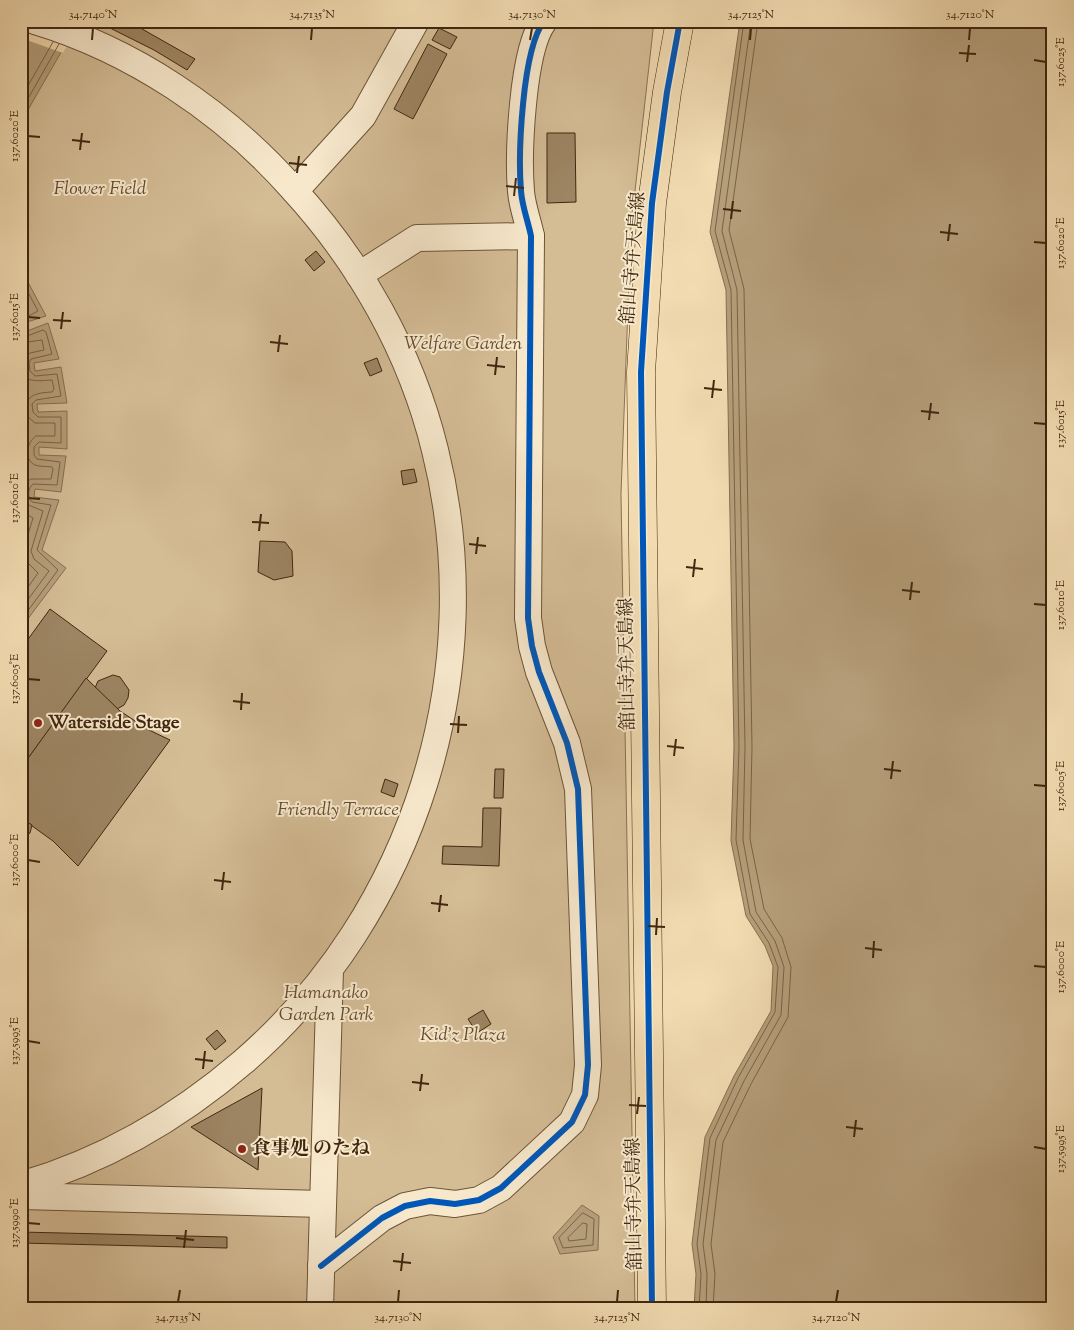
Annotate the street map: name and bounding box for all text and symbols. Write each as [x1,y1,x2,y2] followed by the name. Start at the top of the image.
[69,6,118,24] text: 34.7140°N
[289,6,335,24] text: 34.7135°N
[508,6,556,24] text: 34.7130°N
[728,6,775,24] text: 34.7125°N
[946,6,995,24] text: 34.7120°N
[1052,37,1070,87] text: 137.6025°E
[6,110,24,162] text: 137.6020°E
[54,176,147,203] park label: Flower Field
[615,191,653,325] street label: 舘山寺弁天島線
[1052,217,1070,269] text: 137.6020°E
[6,292,24,341] text: 137.6015°E
[404,331,522,358] park label: Welfare Garden
[1052,399,1070,448] text: 137.6015°E
[6,472,24,523] text: 137.6010°E
[1052,579,1070,630] text: 137.6010°E
[613,597,643,731] street label: 舘山寺弁天島線
[6,653,24,704] text: 137.6005°E
[48,710,180,737] place label: Waterside Stage
[32,717,44,729] marker: Waterside Stage
[1052,760,1070,811] text: 137.6005°E
[277,797,399,824] park label: Friendly Terrace
[6,833,24,886] text: 137.6000°E
[1052,940,1070,993] text: 137.6000°E
[279,980,374,1029] park label: Hamanako Garden Park
[6,1016,24,1065] text: 137.5995°E
[420,1022,506,1049] park label: Kid'z Plaza
[1052,1124,1070,1173] text: 137.5995°E
[252,1136,370,1163] place label: 食事処 のたね
[620,1137,650,1271] street label: 舘山寺弁天島線
[236,1143,248,1155] marker: 食事処 のたね
[6,1197,24,1248] text: 137.5990°E
[155,1309,201,1327] text: 34.7135°N
[374,1309,422,1327] text: 34.7130°N
[594,1309,641,1327] text: 34.7125°N
[812,1309,861,1327] text: 34.7120°N

